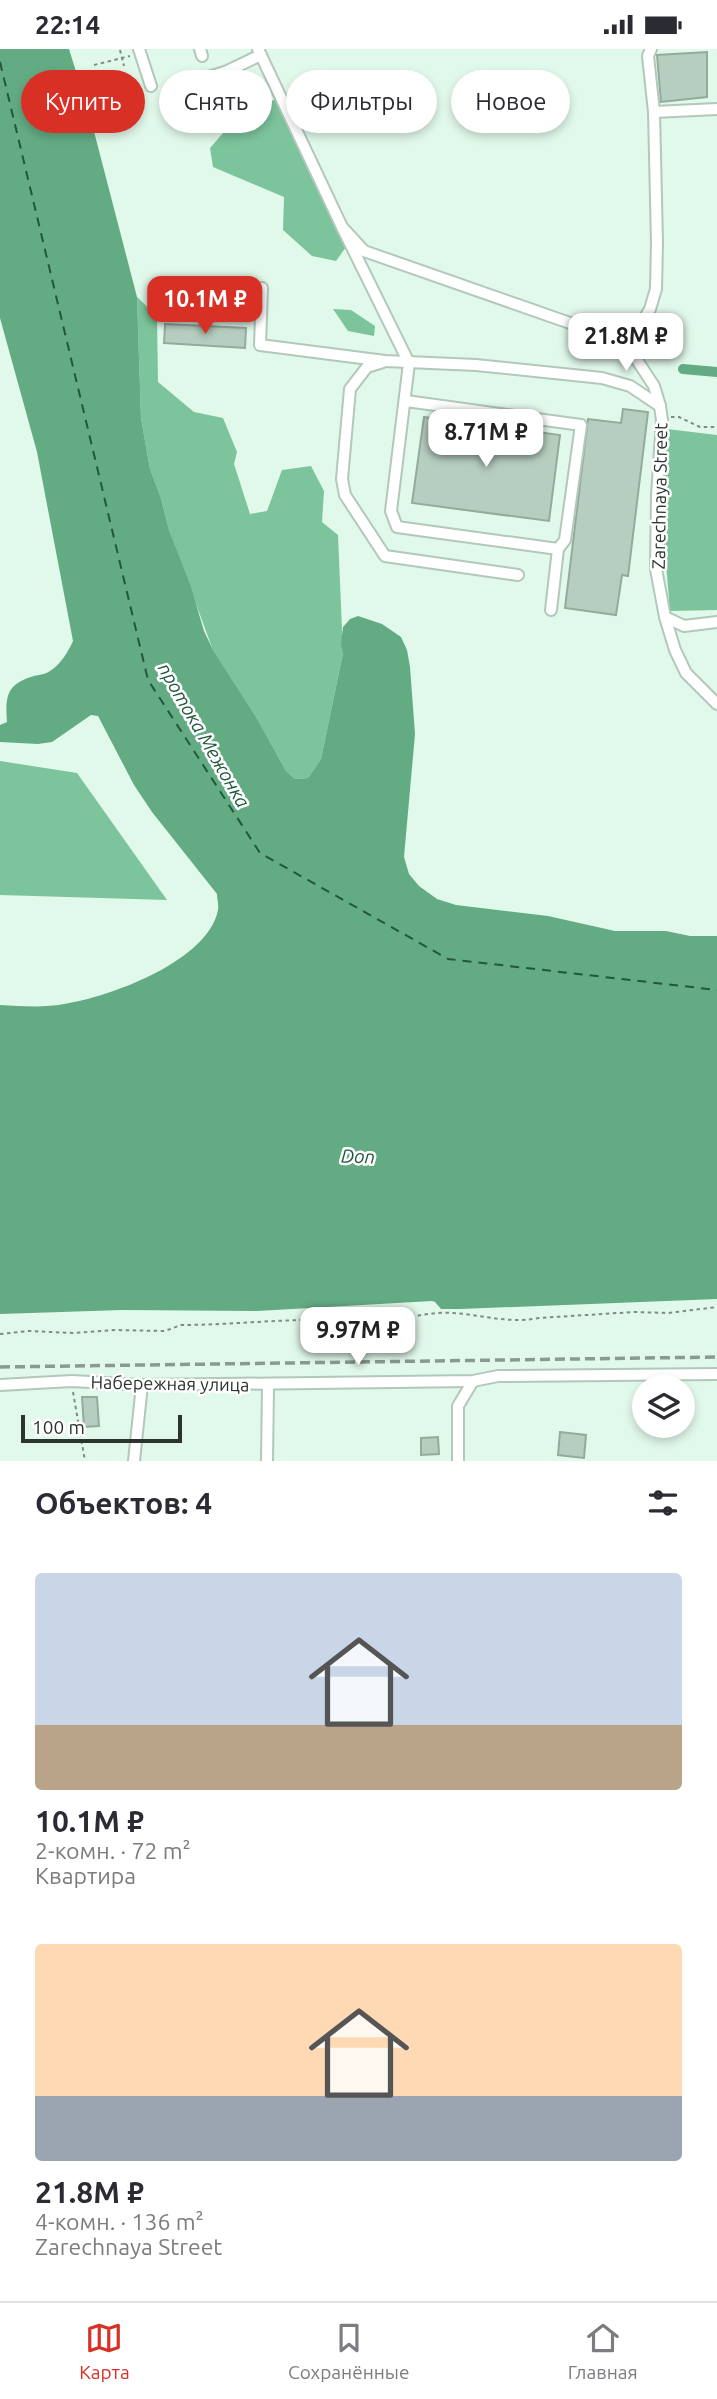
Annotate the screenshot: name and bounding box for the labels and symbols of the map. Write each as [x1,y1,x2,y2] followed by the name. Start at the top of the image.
[140,277,270,336] pin: 10.1M ₽
[561,313,691,373] pin: 21.8M ₽
[421,409,551,469] pin: 8.71M ₽
[648,423,670,569] street label: Zarechnaya Street
[154,659,254,811] water label: протока Межонка
[341,1144,375,1168] water label: Don
[293,1307,423,1367] pin: 9.97M ₽
[90,1372,250,1394] street label: Набережная улица
[21,1412,182,1444] scale bar

